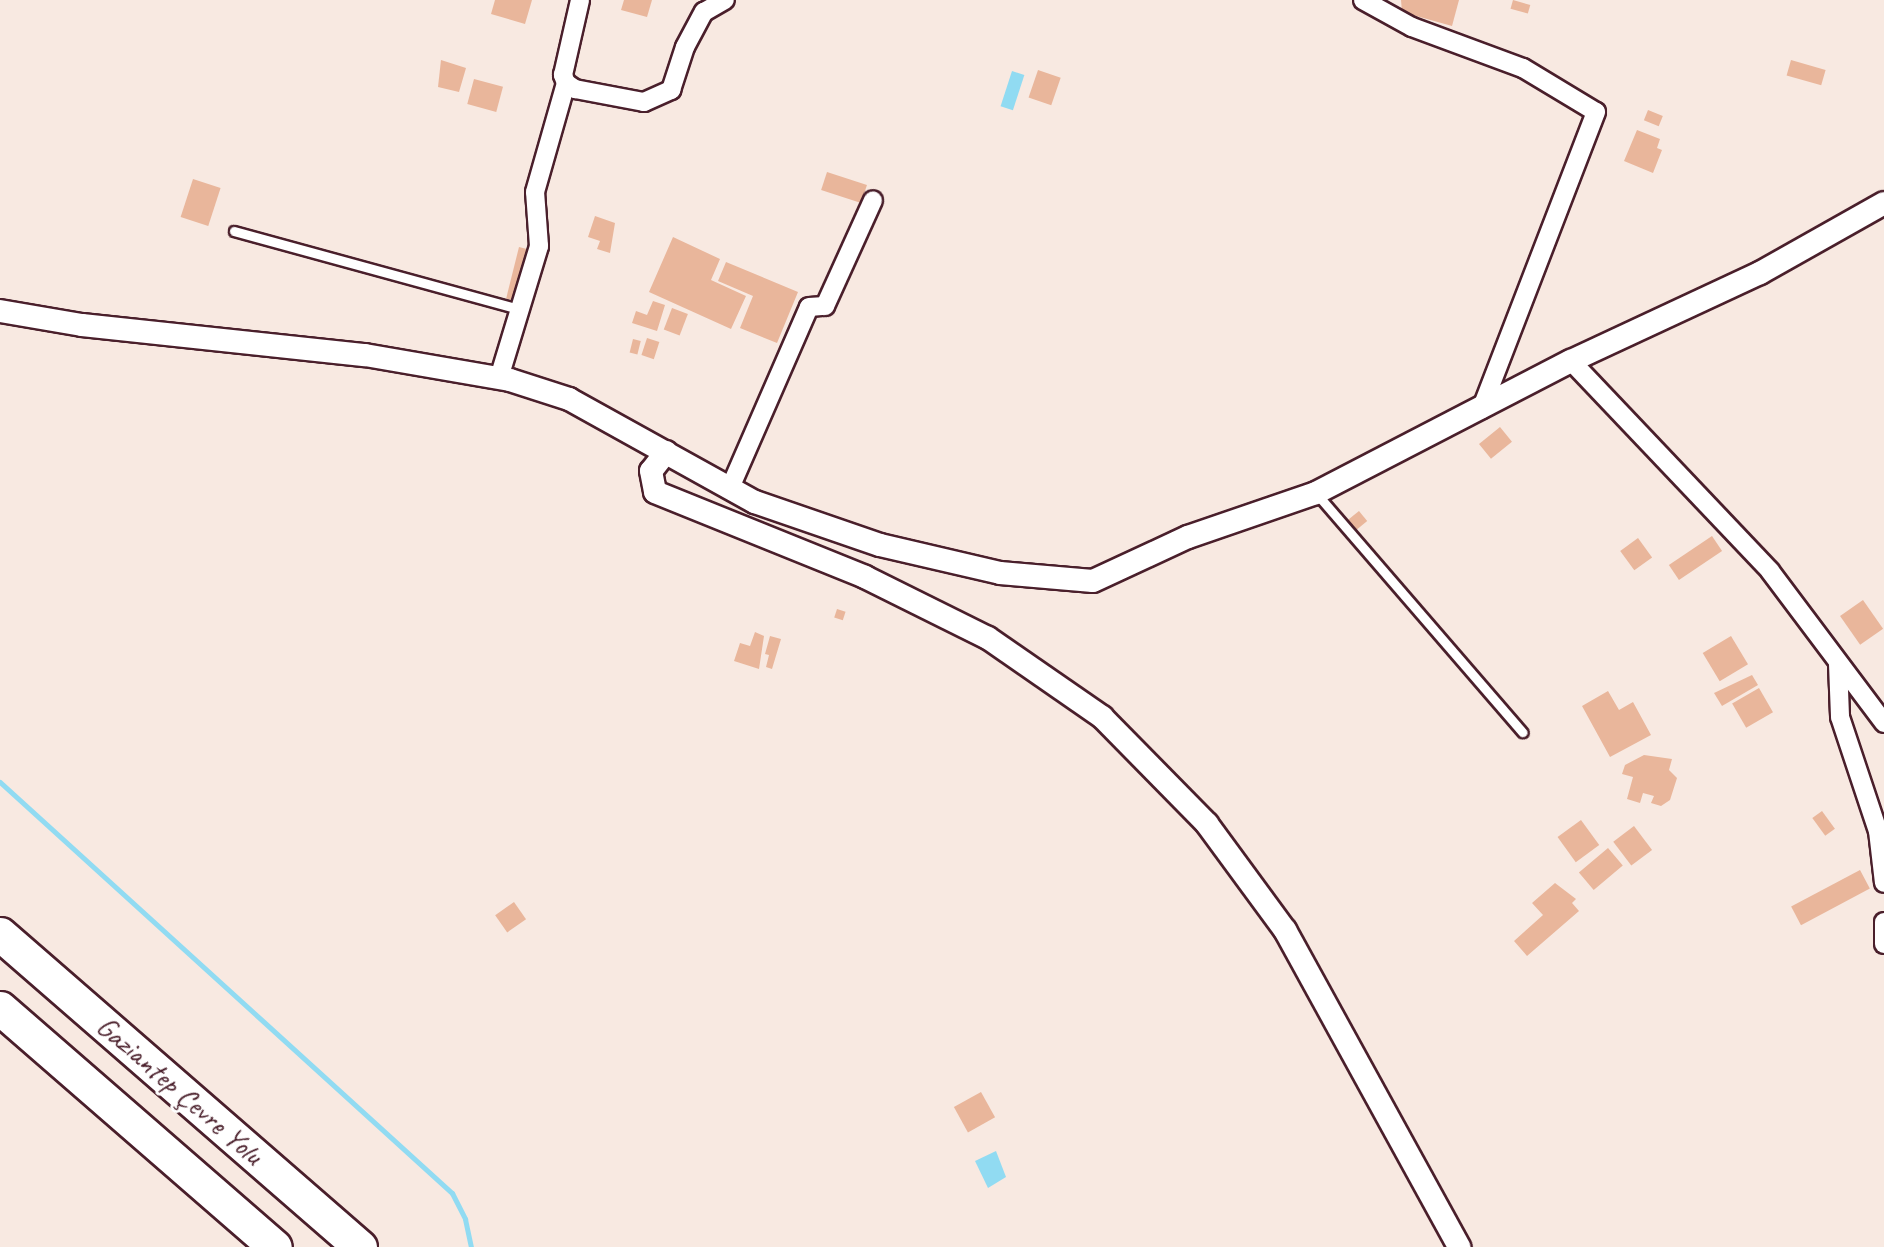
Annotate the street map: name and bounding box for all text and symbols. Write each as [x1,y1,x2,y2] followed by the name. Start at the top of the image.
[89,1008,271,1172] street label: Gaziantep Çevre Yolu

